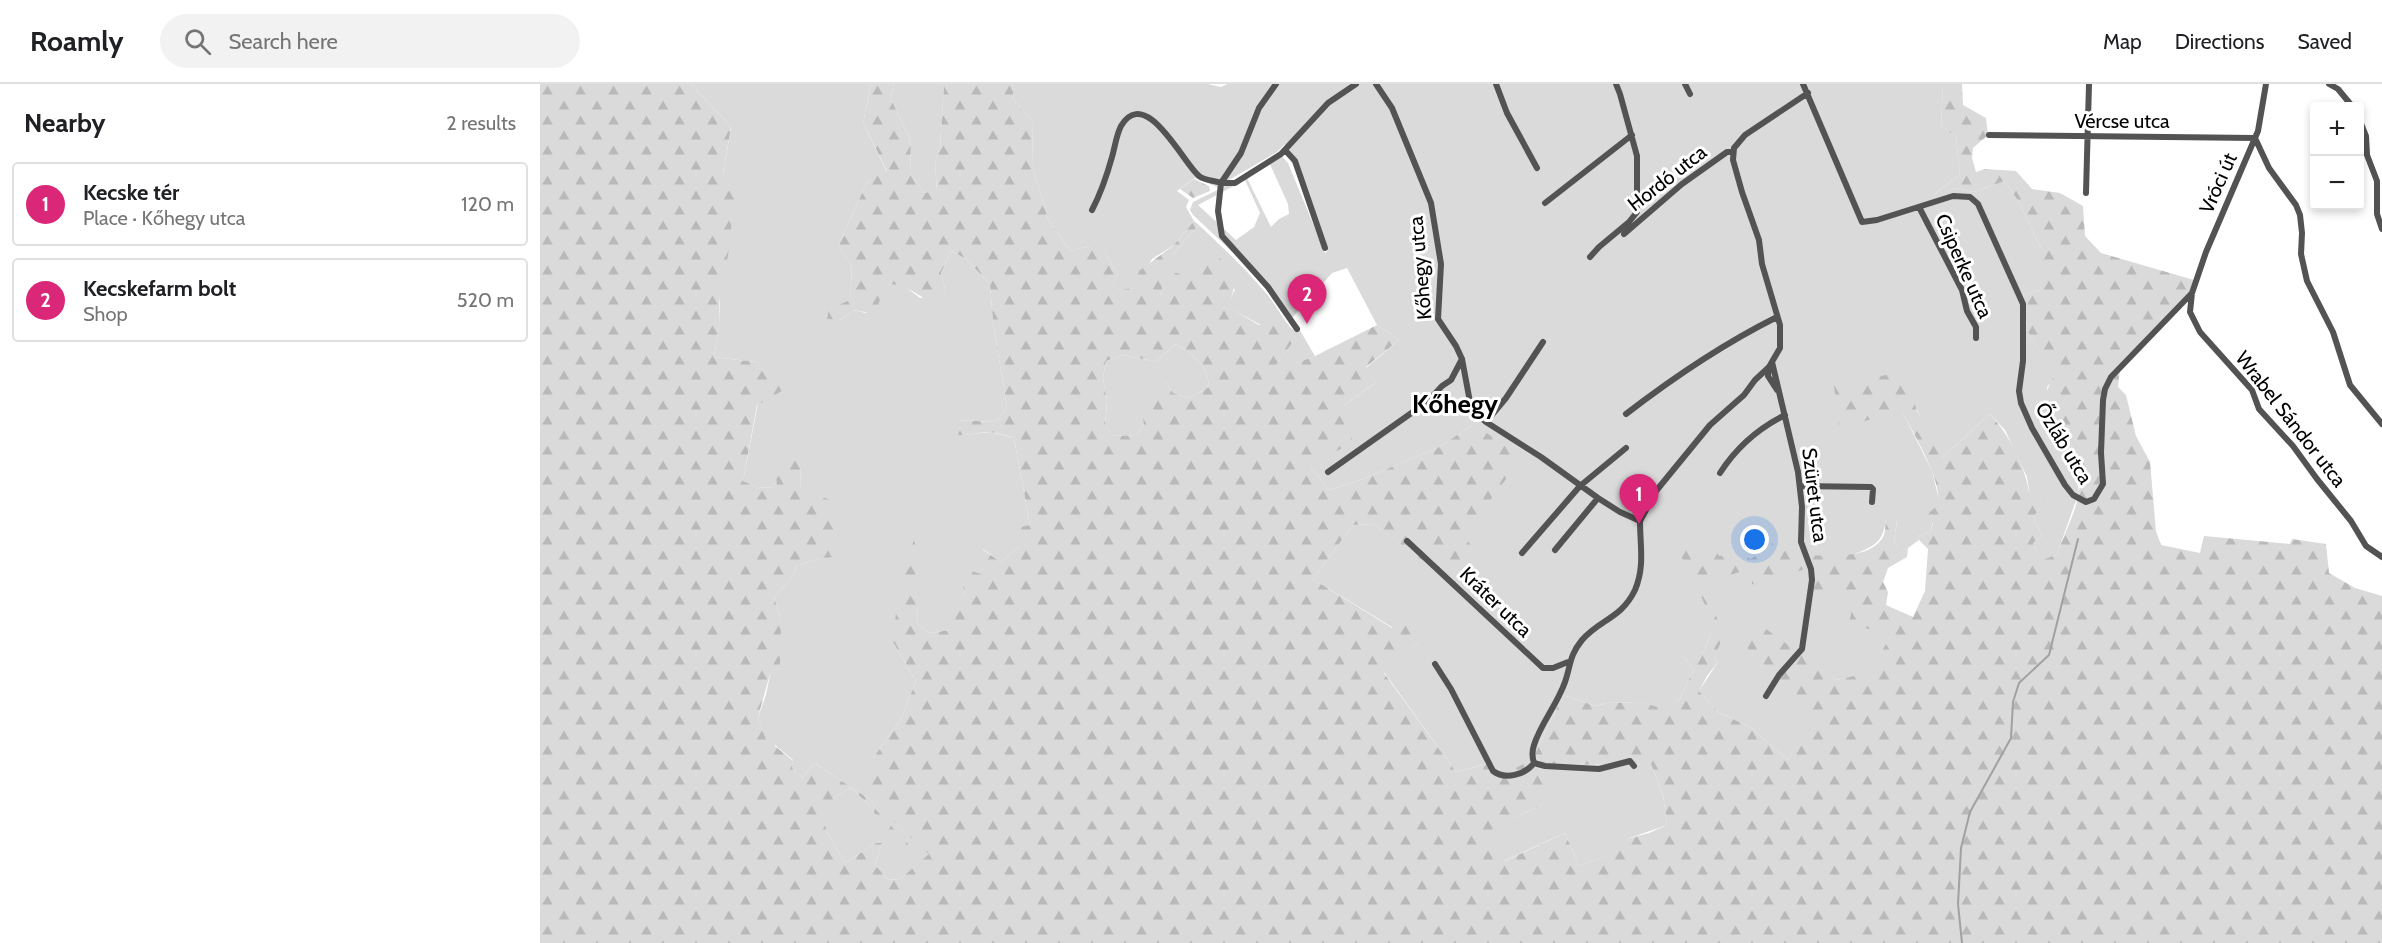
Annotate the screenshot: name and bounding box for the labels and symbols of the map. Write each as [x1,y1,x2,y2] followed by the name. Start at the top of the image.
[2074,109,2170,133] street label: Vércse utca
[1623,140,1711,216] street label: Hordó utca
[2194,149,2242,217] street label: Vróci út
[1930,210,1998,322] street label: Csiperke utca
[1403,215,1436,321] street label: Kőhegy utca
[1288,274,1326,324] pin: 2
[2230,346,2352,492] street label: Wrabel Sándor utca
[1412,388,1498,420] district label: Kőhegy
[2030,398,2098,488] street label: Őzláb utca
[1797,447,1833,544] street label: Szüret utca
[1620,474,1658,524] pin: 1
[1740,525,1769,554] your location
[1455,562,1537,642] street label: Kráter utca

